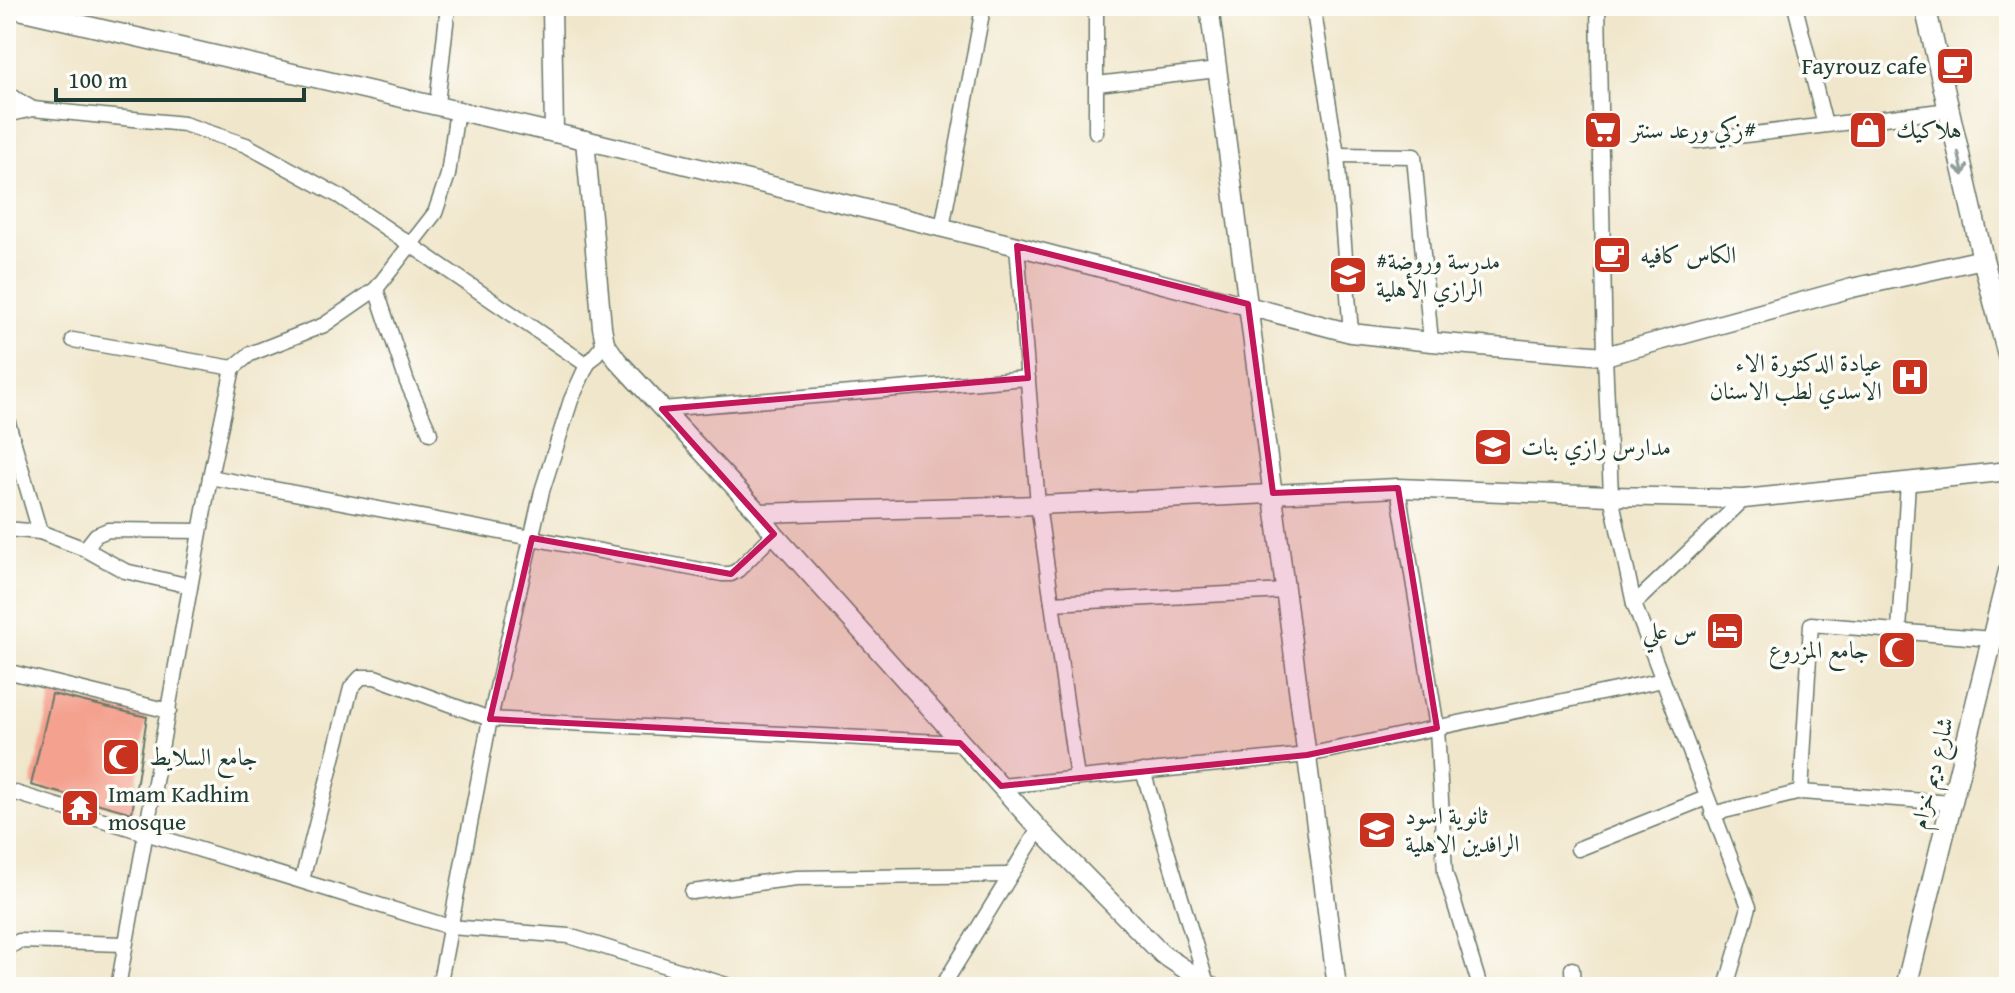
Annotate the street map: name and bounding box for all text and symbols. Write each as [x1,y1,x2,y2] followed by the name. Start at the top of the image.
[1934,45,1976,87] cafe icon: Fayrouz cafe
[1801,48,1927,83] place label: Fayrouz cafe
[56,52,304,102] scale bar
[68,62,128,97] text: 100 m
[1582,109,1624,151] supermarket icon: زكي ورعد سنتر#
[1847,109,1889,151] shop icon: هلاكيك
[1628,112,1756,149] place label: زكي ورعد سنتر#
[1896,112,1962,147] place label: هلاكيك
[1954,151,1969,176] one-way arrow
[1591,234,1633,276] cafe icon: الكاس كافيه
[1640,237,1736,272] place label: الكاس كافيه
[1376,243,1500,308] place label: #مدرسة وروضة الرازي الأهلية
[1327,254,1369,296] school or university icon: #مدرسة وروضة الرازي الأهلية
[1710,345,1882,410] place label: عيادة الدكتورة الاء الاسدي لطب الاسنان
[1889,356,1931,398] hospital icon: عيادة الدكتورة الاء الاسدي لطب الاسنان
[1472,426,1514,468] school or university icon: مدارس رازي بنات
[1521,429,1671,466] place label: مدارس رازي بنات
[1704,610,1746,652] hotel icon: س علي
[1643,613,1697,654] place label: س علي
[1876,629,1918,671] mosque icon: جامع المزروع
[1768,632,1869,672] place label: جامع المزروع
[1901,713,1966,834] street label: شارع ديم خزام
[100,736,142,778] mosque icon: جامع السلايط
[149,739,258,779] place label: جامع السلايط
[108,776,250,839] place label: Imam Kadhim mosque
[59,787,101,829] temple icon: Imam Kadhim mosque
[1405,798,1519,861] place label: ثانوية اسود الرافدين الاهلية
[1356,809,1398,851] school or university icon: ثانوية اسود الرافدين الاهلية

